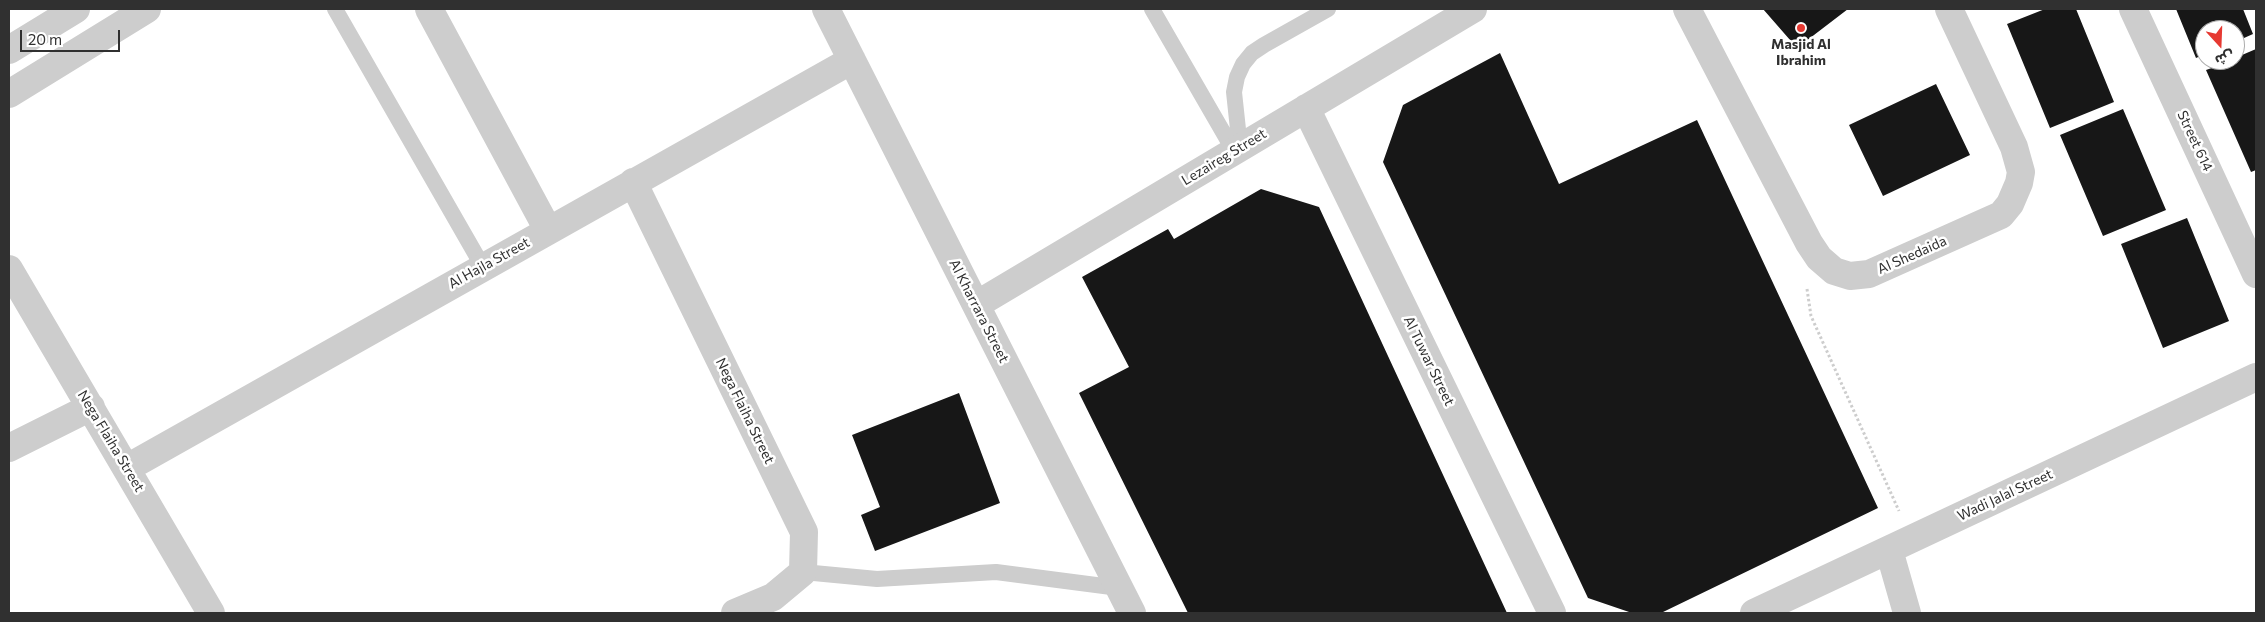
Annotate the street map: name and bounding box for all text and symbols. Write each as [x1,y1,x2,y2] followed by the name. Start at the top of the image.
[22,20,122,52] scale bar
[2195,20,2245,70] north arrow
[1795,22,1807,34] marker: Masjid Al Ibrahim
[28,30,62,48] text: 20 m
[1771,36,1831,68] place label: Masjid Al Ibrahim
[2213,47,2237,70] text: ش
[2174,108,2216,174] street label: Street 614
[1179,125,1269,189] street label: Lezaireg Street
[1875,232,1949,278] street label: Al Shedaida
[445,234,533,292] street label: Al Hajla Street
[946,256,1012,366] street label: Al Kharrara Street
[1400,313,1458,409] street label: Al Tuwar Street
[712,355,778,467] street label: Nega Flaiha Street
[74,387,148,495] street label: Nega Flaiha Street
[1955,466,2055,524] street label: Wadi Jalal Street

